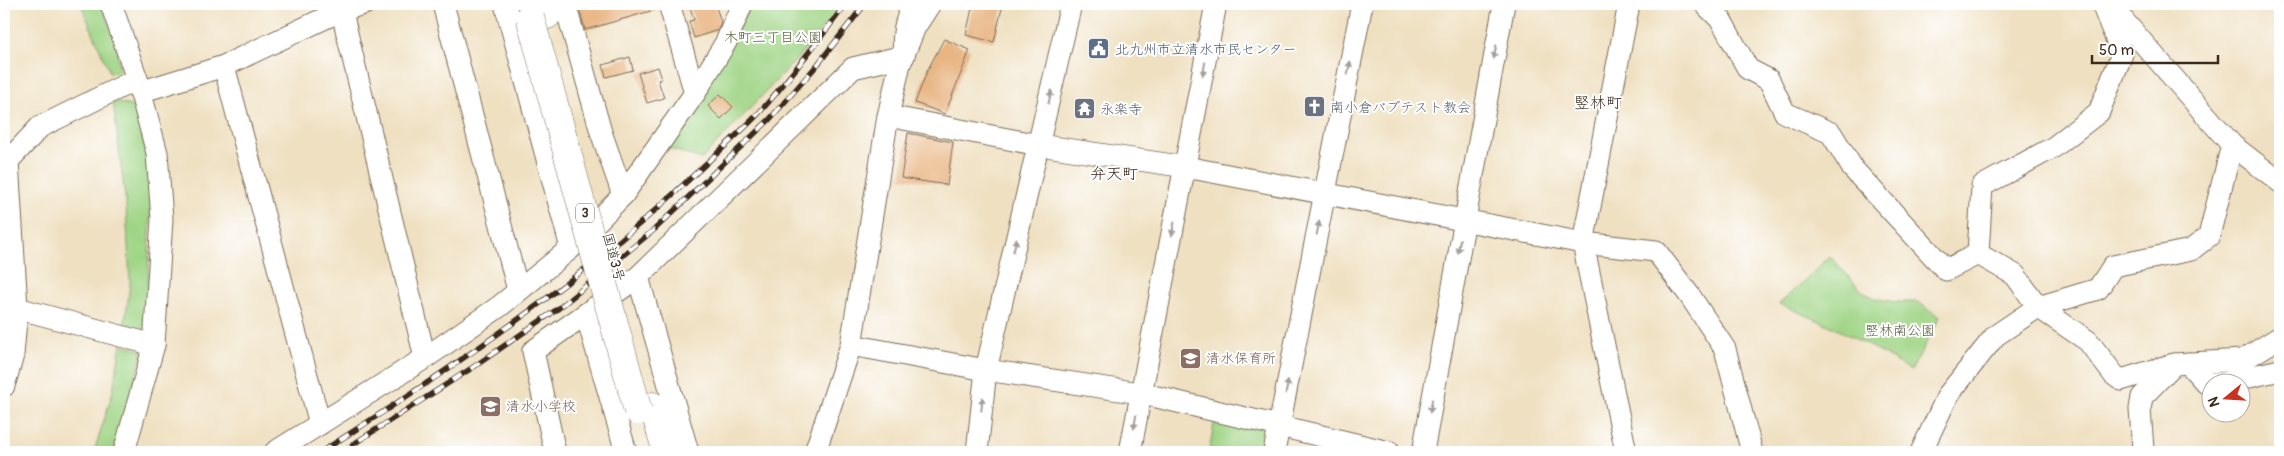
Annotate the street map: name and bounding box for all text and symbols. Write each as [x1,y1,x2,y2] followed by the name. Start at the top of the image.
[724,29,822,46] park label: 木町三丁目公園
[2092,32,2218,64] scale bar
[1087,37,1111,61] public building icon: 北九州市立清水市民センター
[1115,41,1296,58] place label: 北九州市立清水市民センター
[2099,41,2134,60] text: 50 m
[1490,44,1498,60] one-way arrow
[1346,60,1354,76] one-way arrow
[1200,61,1208,77] one-way arrow
[1046,90,1054,105] one-way arrow
[1574,93,1622,113] district label: 竪林町
[1302,95,1326,119] church icon: 南小倉バプテスト教会
[1072,97,1096,121] temple icon: 永楽寺
[1330,99,1471,116] place label: 南小倉バプテスト教会
[1100,101,1142,118] place label: 永楽寺
[1090,164,1138,184] district label: 弁天町
[576,204,594,222] road number: 3
[1315,219,1323,235] one-way arrow
[1169,221,1177,237] one-way arrow
[599,231,628,283] street label: 国道3号
[1011,237,1019,252] one-way arrow
[1455,238,1463,254] one-way arrow
[1865,322,1935,339] park label: 竪林南公園
[1178,346,1202,370] school or university icon: 清水保育所
[1206,350,1276,367] place label: 清水保育所
[2202,374,2252,424] north arrow
[1283,379,1291,395] one-way arrow
[478,394,502,418] school or university icon: 清水小学校
[978,395,986,411] one-way arrow
[2205,395,2224,409] text: N
[506,398,576,415] place label: 清水小学校
[1427,398,1435,414] one-way arrow
[1130,415,1138,431] one-way arrow

